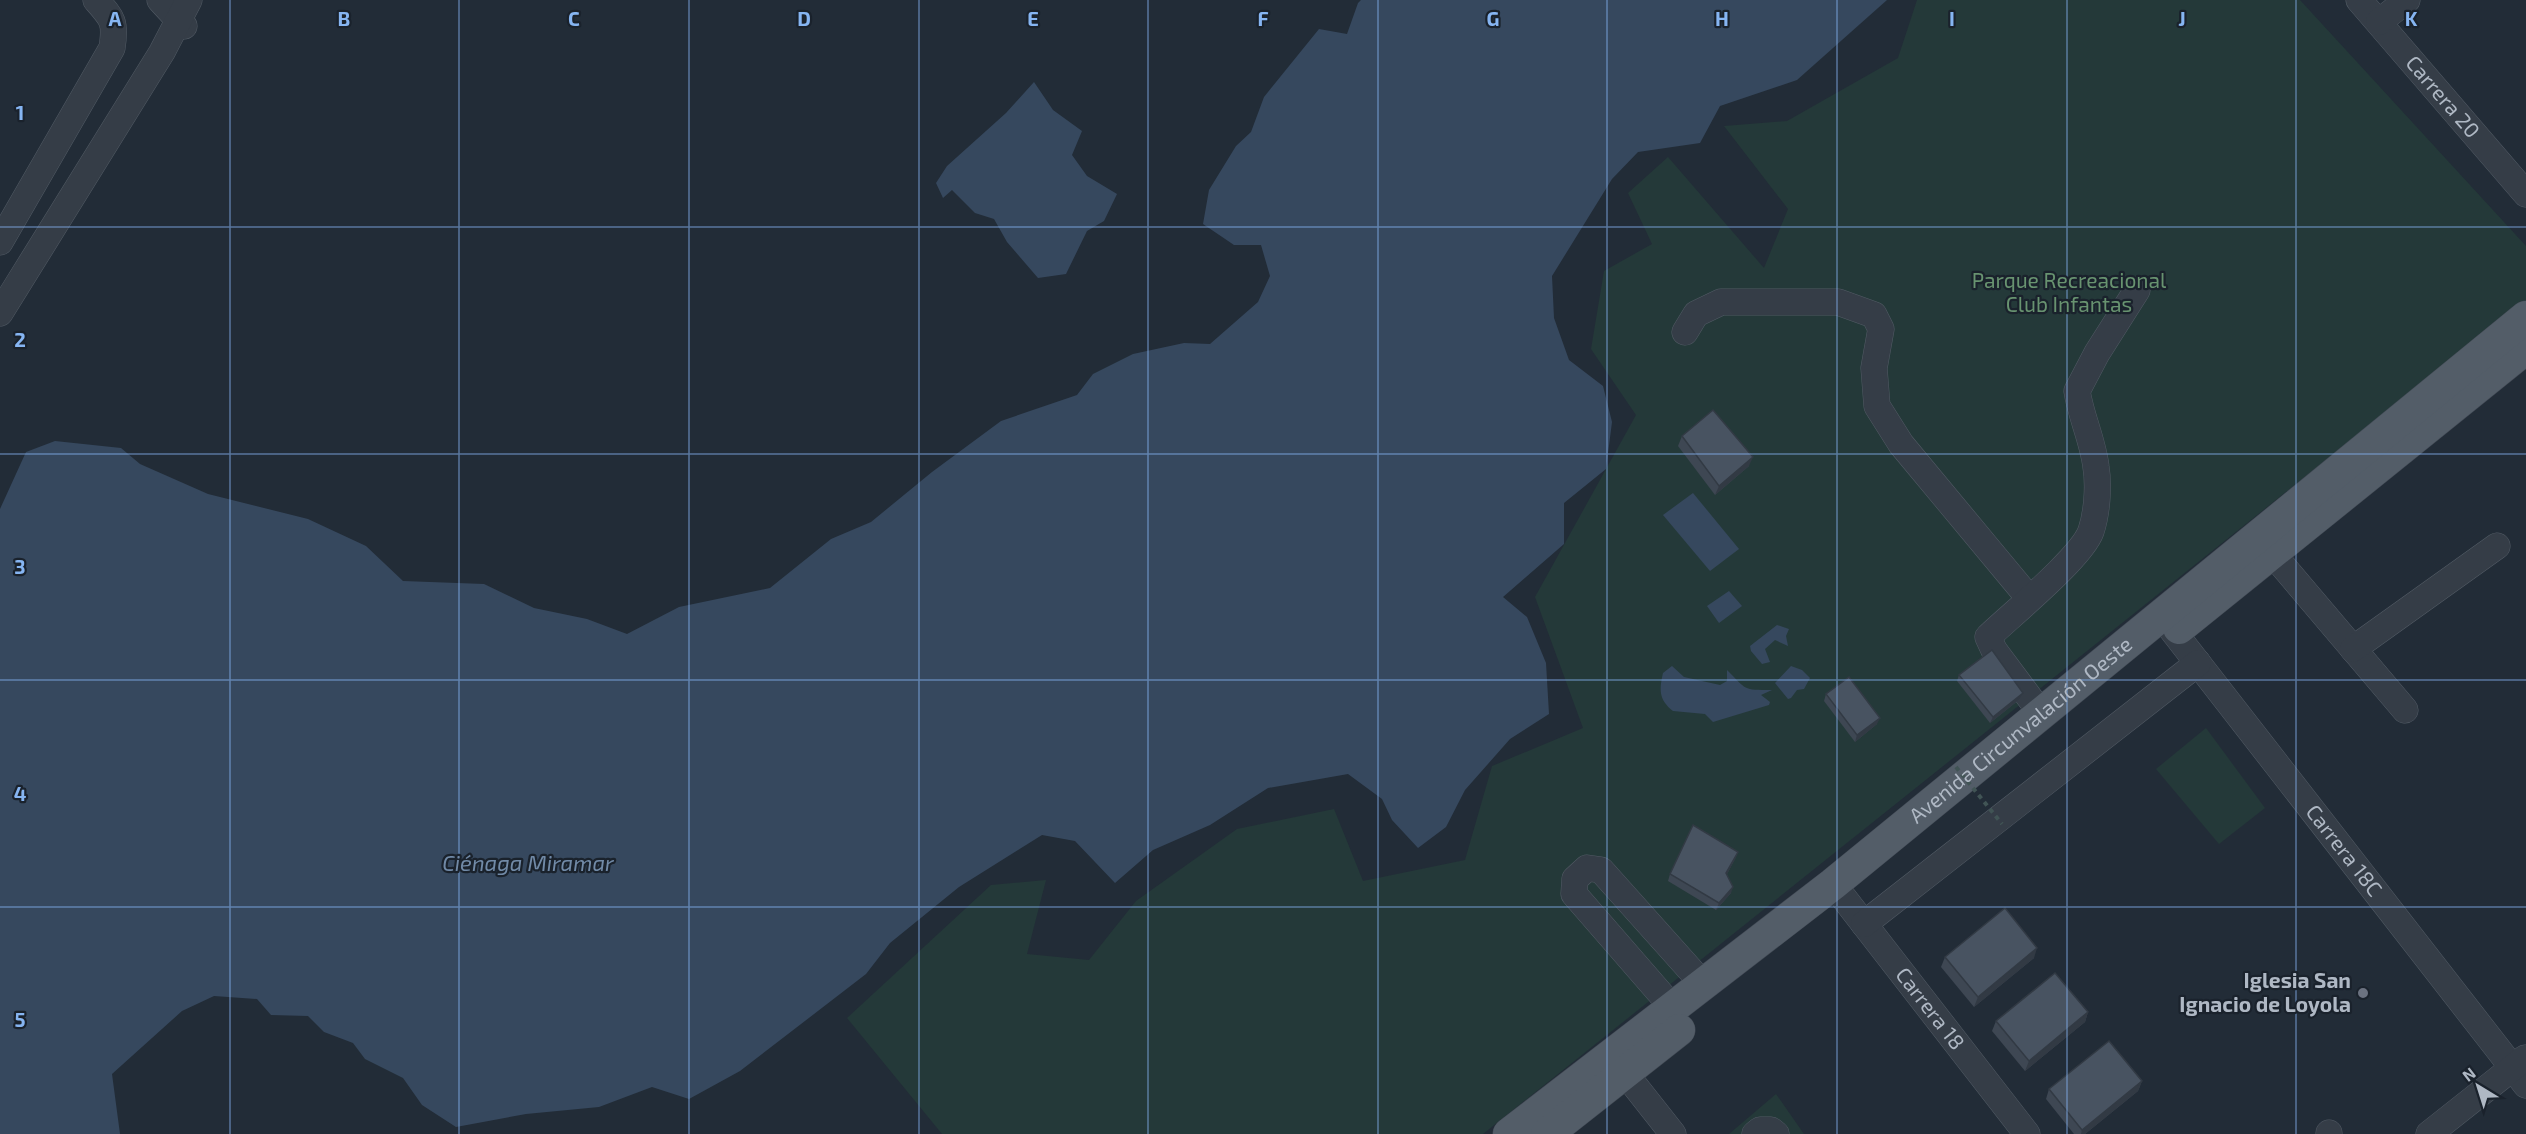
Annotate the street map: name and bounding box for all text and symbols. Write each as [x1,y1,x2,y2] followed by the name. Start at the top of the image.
[108,6,122,30] text: A
[338,6,350,30] text: B
[568,6,580,30] text: C
[797,6,811,30] text: D
[1027,6,1039,30] text: E
[1257,6,1269,30] text: F
[1487,6,1499,30] text: G
[1715,6,1729,30] text: H
[1949,6,1955,30] text: I
[2178,6,2186,30] text: J
[2405,6,2418,30] text: K
[2401,50,2486,142] street label: Carrera 20
[16,100,24,124] text: 1
[1972,267,2167,316] park label: Parque Recreacional Club Infantas
[14,327,26,351] text: 2
[14,554,26,578] text: 3
[1904,631,2136,828] street label: Avenida Circunvalación Oeste
[14,781,27,805] text: 4
[2302,799,2388,900] street label: Carrera 18C
[442,849,615,875] water label: Ciénaga Miramar
[1891,962,1971,1054] street label: Carrera 18
[2179,967,2351,1017] place label: Iglesia San Ignacio de Loyola
[2356,986,2370,1000] marker: Iglesia San Ignacio de Loyola
[14,1007,26,1031] text: 5
[2448,1056,2508,1116] north arrow
[2458,1063,2479,1085] text: N

